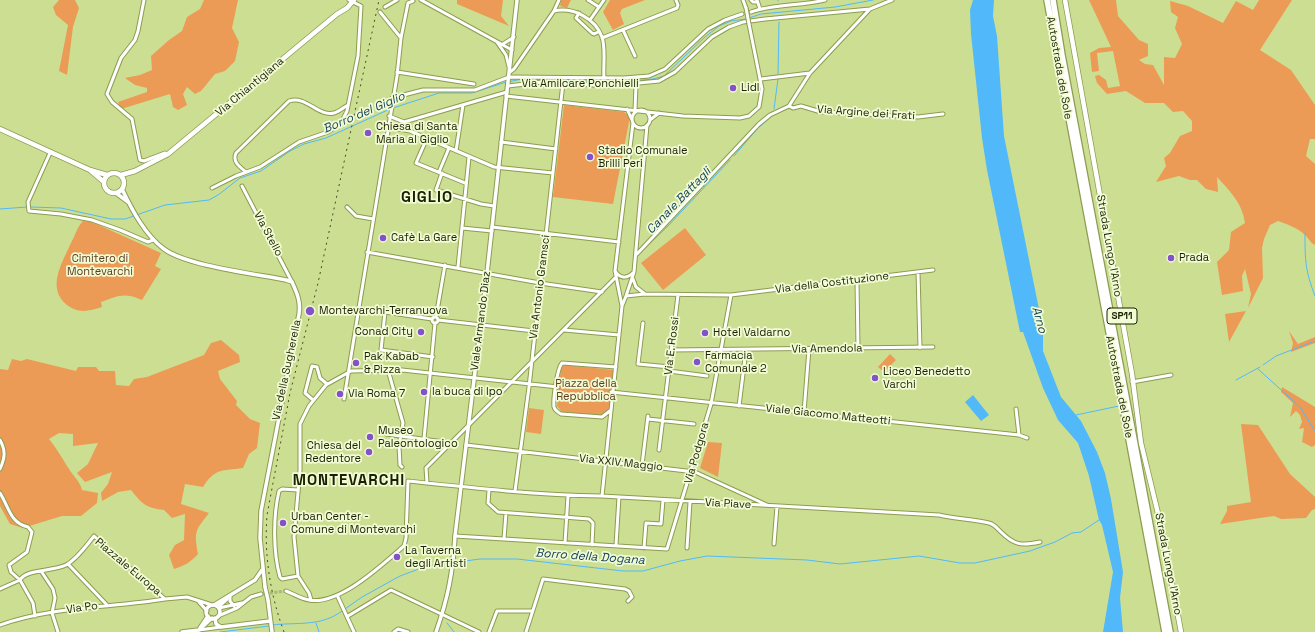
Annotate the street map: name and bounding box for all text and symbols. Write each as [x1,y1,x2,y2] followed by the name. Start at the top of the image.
[1043,16,1075,120] street label: Autostrada del Sole
[213,55,287,119] street label: Via Chiantigiana
[521,77,639,91] street label: Via Amilcare Ponchielli
[741,81,759,95] place label: Lidl
[728,83,738,93] marker: Lidl
[321,89,407,137] water label: Borro del Giglio
[817,103,915,123] street label: Via Argine dei Frati
[376,120,458,146] place label: Chiesa di Santa Maria al Giglio
[363,128,373,138] marker: Chiesa di Santa Maria al Giglio
[598,144,688,170] place label: Stadio Comunale Brilli Peri
[585,152,595,162] marker: Stadio Comunale Brilli Peri
[644,165,714,237] water label: Canale Battagli
[401,189,453,207] district label: GIGLIO
[1094,194,1124,298] street label: Strada Lungo l'Arno
[251,209,285,259] street label: Via Stello
[391,231,457,245] place label: Cafè La Gare
[378,233,388,243] marker: Cafè La Gare
[527,234,553,340] street label: Via Antonio Gramsci
[1179,251,1209,265] place label: Prada
[67,252,133,278] park label: Cimitero di Montevarchi
[1166,253,1176,263] marker: Prada
[774,269,890,297] street label: Via della Costituzione
[468,270,494,372] street label: Viale Armando Diaz
[319,304,448,318] place label: Montevarchi-Terranuova
[304,305,316,317] marker: Montevarchi-Terranuova
[1028,305,1050,335] water label: Arno
[1107,308,1137,324] road number: SP11
[662,316,682,376] street label: Via E. Rossi
[270,318,304,422] street label: Via della Sugherella
[355,325,413,339] place label: Conad City
[713,326,790,340] place label: Hotel Valdarno
[416,327,426,337] marker: Conad City
[700,328,710,338] marker: Hotel Valdarno
[1103,335,1135,439] street label: Autostrada del Sole
[791,342,863,356] street label: Via Amendola
[705,349,767,375] place label: Farmacia Comunale 2
[364,350,419,376] place label: Pak Kabab & Pizza
[692,357,702,367] marker: Farmacia Comunale 2
[351,358,361,368] marker: Pak Kabab & Pizza
[883,365,970,391] place label: Liceo Benedetto Varchi
[870,373,880,383] marker: Liceo Benedetto Varchi
[555,377,617,403] park label: Piazza della Repubblica
[432,385,503,399] place label: la buca di Ipo
[348,387,405,401] place label: Via Roma 7
[419,387,429,397] marker: la buca di Ipo
[335,389,345,399] marker: Via Roma 7
[765,402,891,428] street label: Viale Giacomo Matteotti
[682,421,712,485] street label: Via Podgora
[378,424,458,450] place label: Museo Paleontologico
[365,432,375,442] marker: Museo Paleontologico
[305,439,361,465] place label: Chiesa del Redentore
[364,447,374,457] marker: Chiesa del Redentore
[578,452,664,474] street label: Via XXIV Maggio
[293,472,405,490] district label: MONTEVARCHI
[705,496,751,512] street label: Via Piave
[291,510,416,536] place label: Urban Center - Comune di Montevarchi
[1152,512,1184,616] street label: Strada Lungo l'Arno
[278,518,288,528] marker: Urban Center - Comune di Montevarchi
[92,535,164,599] street label: Piazzale Europa
[405,544,466,570] place label: La Taverna degli Artisti
[535,546,645,568] water label: Borro della Dogana
[392,552,402,562] marker: La Taverna degli Artisti
[65,599,99,617] street label: Via Po

